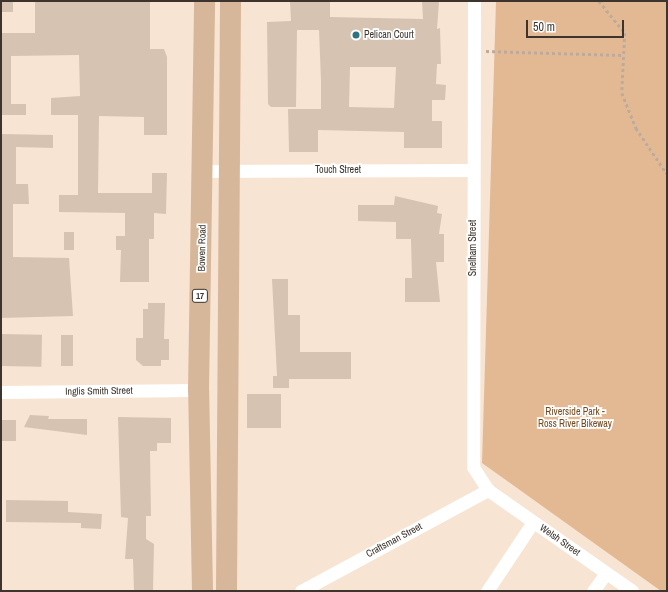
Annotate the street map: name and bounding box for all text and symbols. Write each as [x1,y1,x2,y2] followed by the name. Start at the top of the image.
[528,12,626,38] scale bar
[533,19,555,35] text: 50 m
[364,29,414,41] place label: Pelican Court
[351,30,361,40] marker: Pelican Court
[315,164,361,176] street label: Touch Street
[467,220,479,276] street label: Snelham Street
[196,224,208,272] street label: Bowen Road
[191,289,209,303] road number: 17
[65,384,133,398] street label: Inglis Smith Street
[538,405,612,428] park label: Riverside Park - Ross River Bikeway
[364,520,424,560] street label: Craftsman Street
[537,522,583,558] street label: Welsh Street

